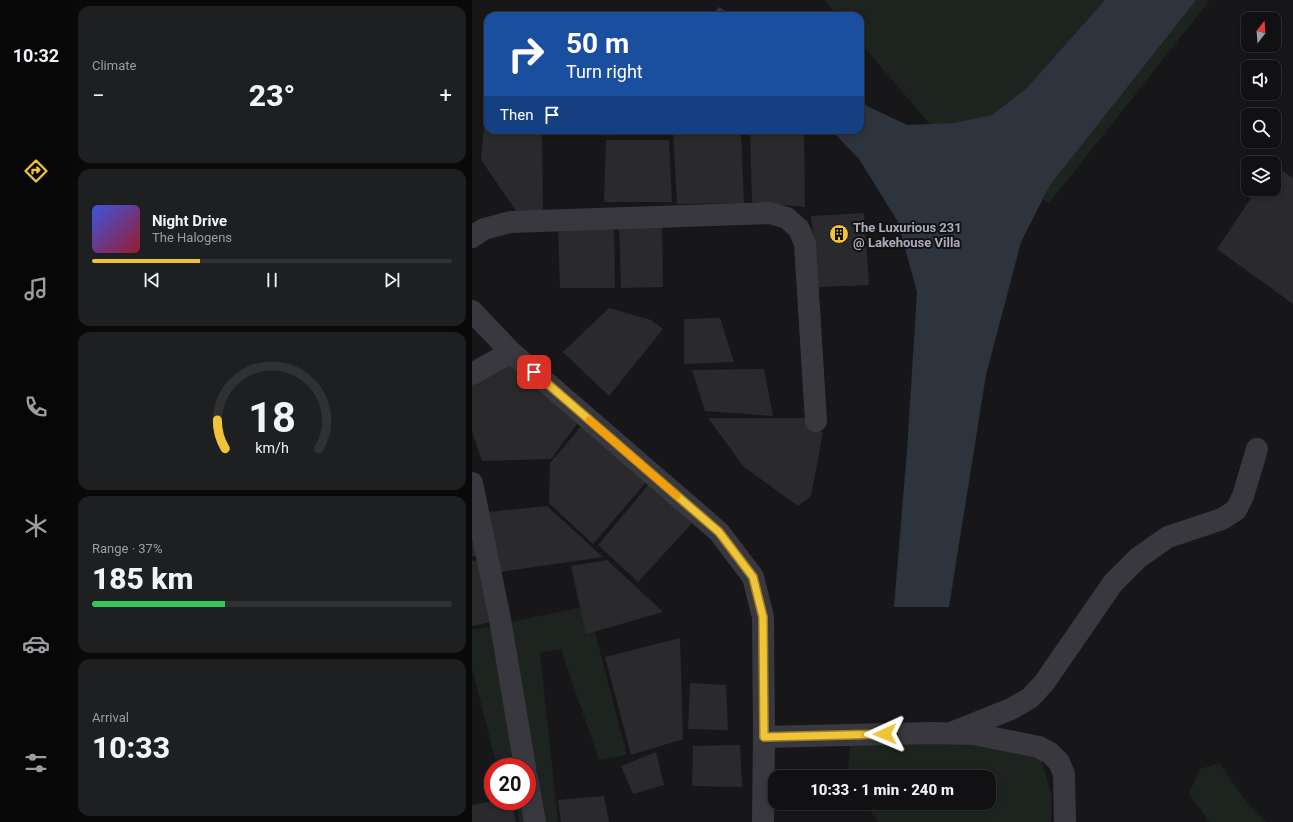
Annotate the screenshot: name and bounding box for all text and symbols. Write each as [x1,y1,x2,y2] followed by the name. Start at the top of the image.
[1241,12,1281,52] north arrow
[1241,12,1281,196] map controls
[566,27,629,60] text: 50 m
[500,28,552,80] icon: right
[13,45,59,66] text: 10:32
[92,58,136,73] text: Climate
[1241,60,1281,100] button: sound
[566,61,643,82] text: Turn right
[249,78,295,113] text: 23°
[92,83,105,108] text: −
[440,83,452,108] text: +
[541,104,563,126] icon: arrive
[500,106,533,124] text: Then
[1241,108,1281,148] button: search
[1241,156,1281,196] button: layers
[22,157,50,185] icon: directions
[152,212,227,230] text: Night Drive
[853,220,962,250] place label: The Luxurious 231 @ Lakehouse Villa
[828,223,850,245] building icon: The Luxurious 231 @ Lakehouse Villa
[152,230,232,245] text: The Halogens
[141,269,163,291] icon: previous
[261,269,283,291] icon: pause
[381,269,403,291] icon: next
[22,275,50,303] icon: music
[517,355,551,389] pin
[523,361,545,383] icon: arrive
[22,393,50,421] icon: phone
[248,393,296,442] text: 18
[255,440,289,456] text: km/h
[22,512,50,540] icon: climate
[92,541,162,556] text: Range · 37%
[92,561,194,596] text: 185 km
[22,630,50,658] icon: car
[92,710,129,725] text: Arrival
[864,713,906,755] position arrow
[92,730,170,765] text: 10:33
[22,749,50,777] icon: filters
[484,758,536,810] speed limit sign: 20
[810,781,954,799] text: 10:33 · 1 min · 240 m

